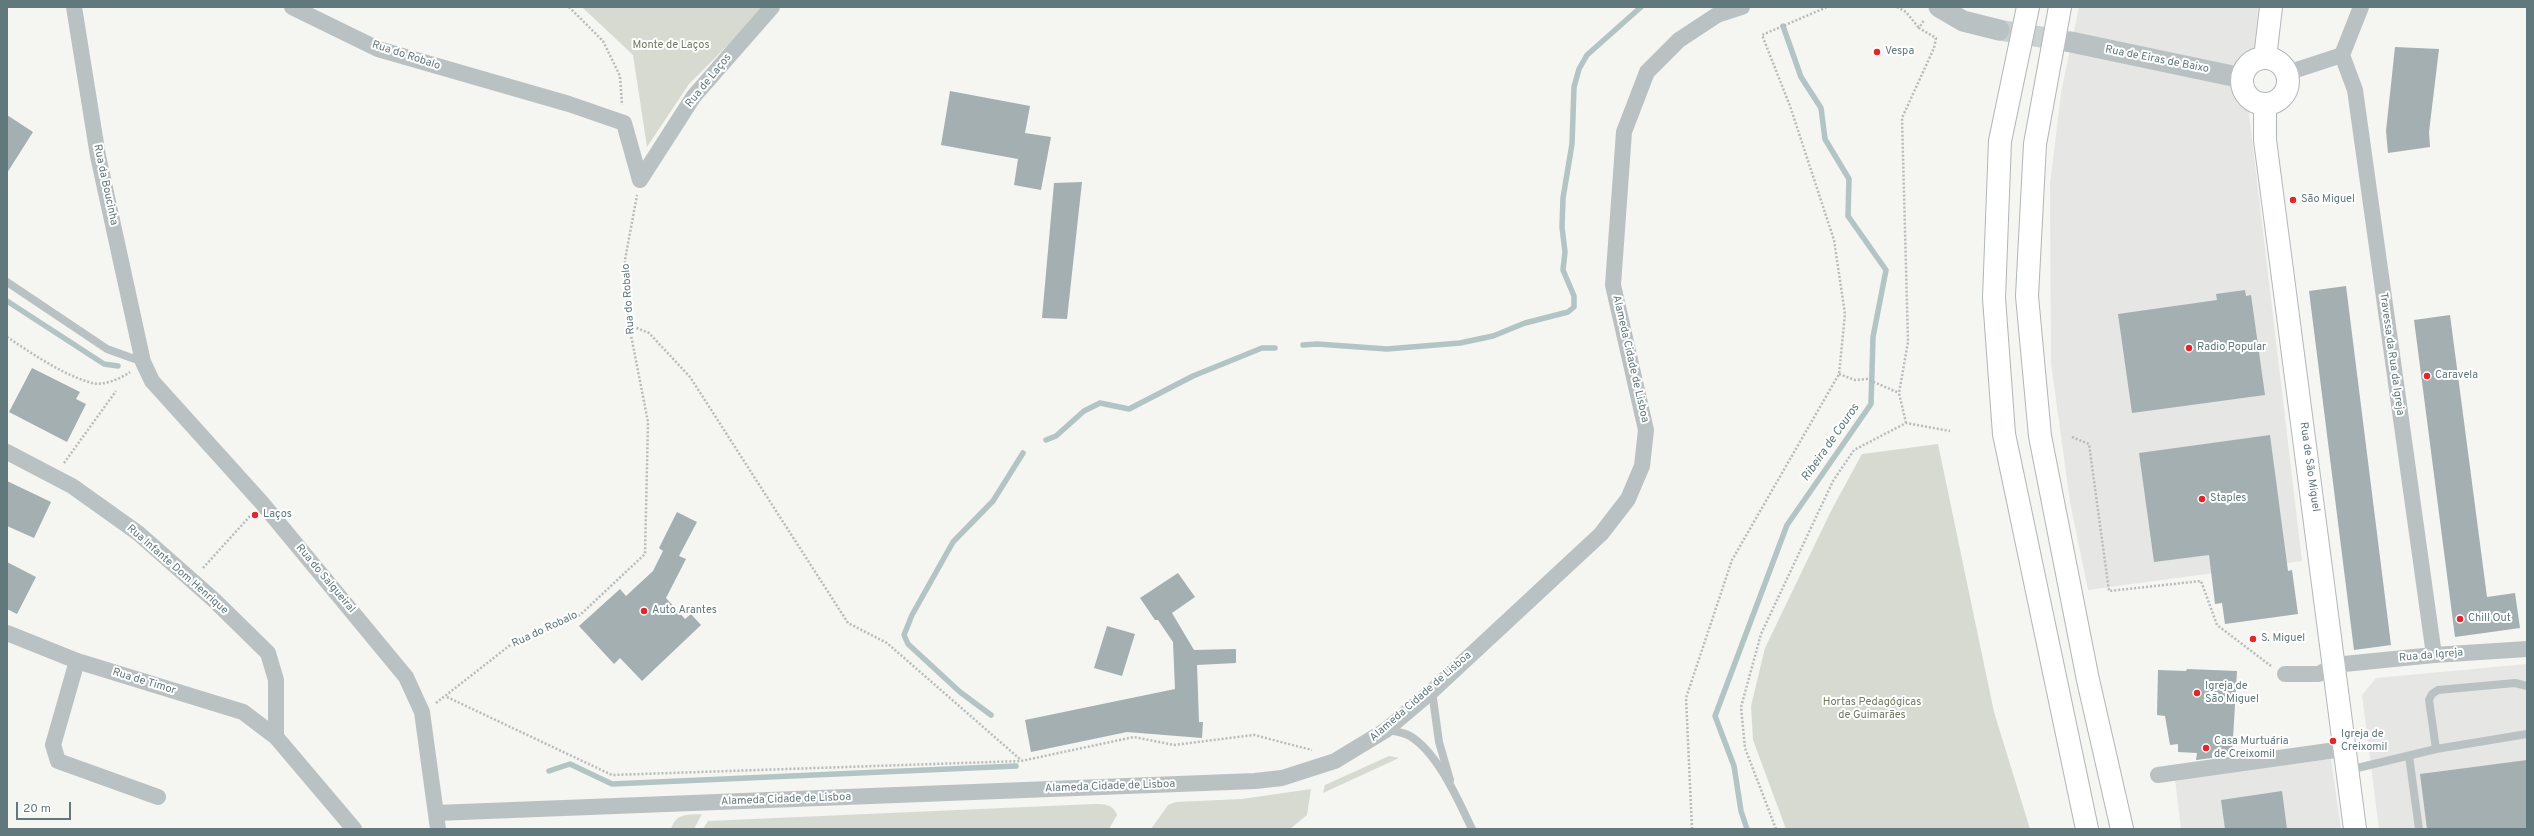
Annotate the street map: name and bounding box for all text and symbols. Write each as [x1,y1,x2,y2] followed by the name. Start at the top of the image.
[370,39,442,73] street label: Rua do Robalo
[632,39,710,53] park label: Monte de Laços
[2104,43,2210,77] street label: Rua de Eiras de Baixo
[1885,45,1914,59] place label: Vespa
[1872,47,1882,57] marker: Vespa
[683,51,735,111] street label: Rua de Laços
[90,143,120,227] street label: Rua da Boucinha
[2301,193,2355,207] place label: São Miguel
[2288,195,2298,205] marker: São Miguel
[620,263,638,335] street label: Rua do Robalo
[2376,292,2406,416] street label: Travessa da Rua da Igreja
[1609,294,1651,424] street label: Alameda Cidade de Lisboa
[2197,341,2266,355] place label: Radio Popular
[2184,343,2194,353] marker: Radio Popular
[2435,369,2478,383] place label: Caravela
[2422,371,2432,381] marker: Caravela
[1799,402,1863,484] water label: Ribeira de Couros
[2296,421,2322,513] street label: Rua de São Miguel
[2210,492,2247,506] place label: Staples
[2197,494,2207,504] marker: Staples
[263,508,292,522] place label: Laços
[250,510,260,520] marker: Laços
[124,522,230,618] street label: Rua Infante Dom Henrique
[292,542,358,616] street label: Rua do Salgueiral
[652,604,717,618] place label: Auto Arantes
[639,606,649,616] marker: Auto Arantes
[510,609,580,651] street label: Rua do Robalo
[2468,612,2511,626] place label: Chill Out
[2455,614,2465,624] marker: Chill Out
[2261,632,2305,646] place label: S. Miguel
[2248,634,2258,644] marker: S. Miguel
[2398,647,2464,665] street label: Rua da Igreja
[1367,649,1475,745] street label: Alameda Cidade de Lisboa
[111,666,177,698] street label: Rua de Timor
[2205,680,2259,706] place label: Igreja de São Miguel
[2192,688,2202,698] marker: Igreja de São Miguel
[1823,696,1921,722] park label: Hortas Pedagógicas de Guimarães
[2341,728,2387,754] place label: Igreja de Creixomil
[2214,735,2289,761] place label: Casa Murtuária de Creixomil
[2328,736,2338,746] marker: Igreja de Creixomil
[2201,743,2211,753] marker: Casa Murtuária de Creixomil
[1045,778,1175,796] street label: Alameda Cidade de Lisboa
[721,791,851,809] street label: Alameda Cidade de Lisboa
[18,794,73,820] scale bar
[23,801,51,817] text: 20 m

